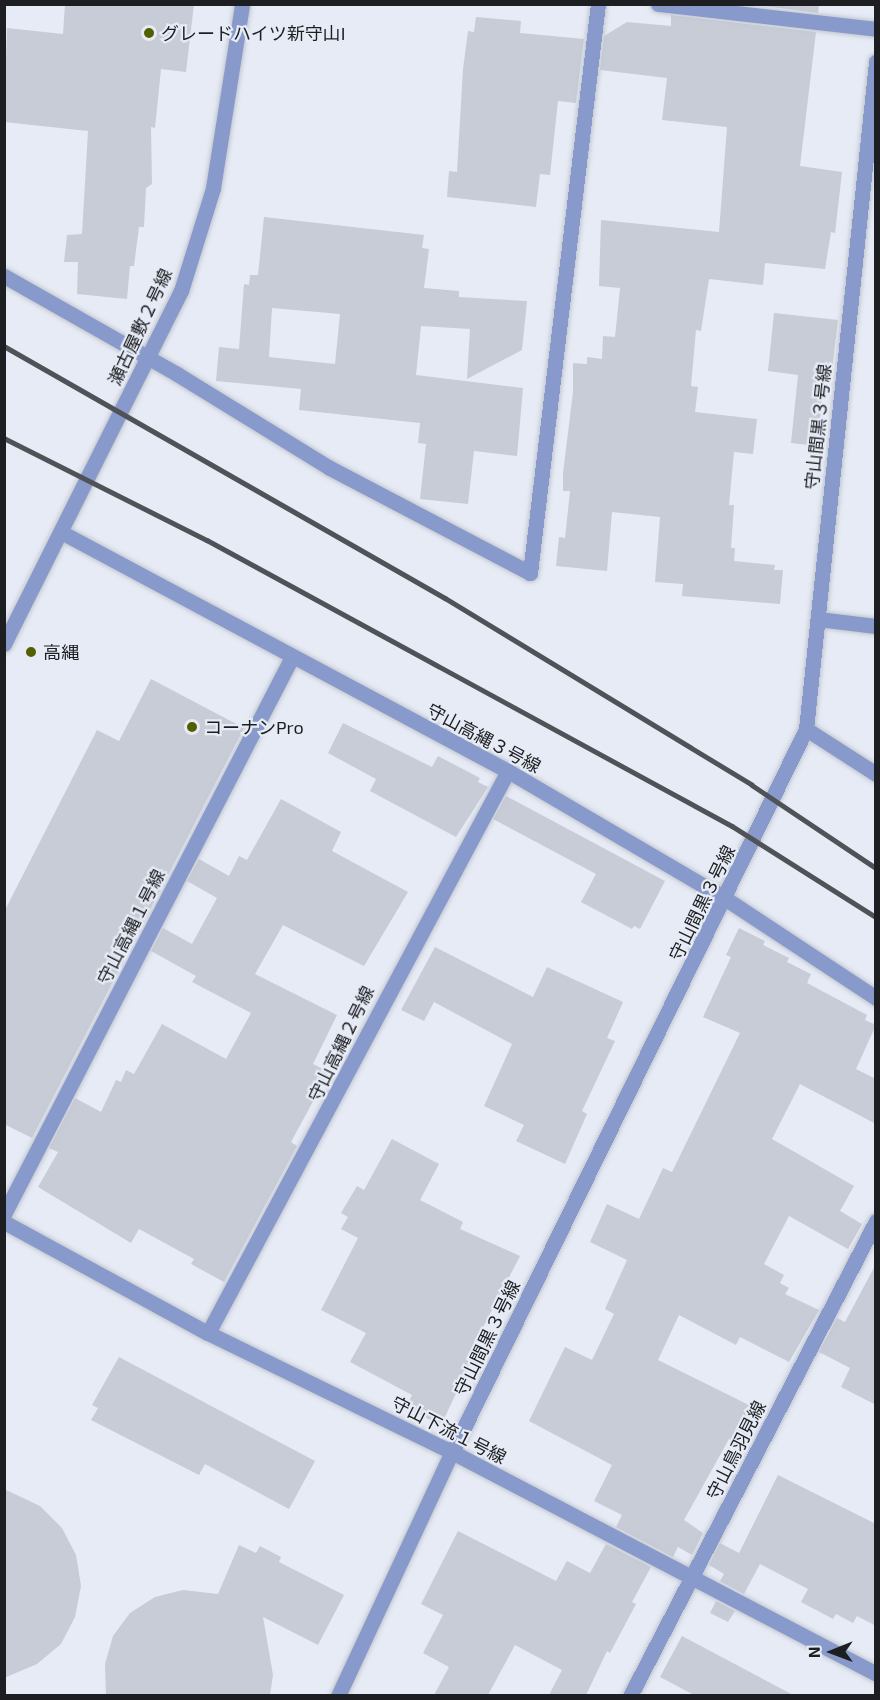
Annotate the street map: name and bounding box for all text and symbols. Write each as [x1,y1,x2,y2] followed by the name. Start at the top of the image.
[161,22,346,44] place label: グレードハイツ新守山I
[142,26,156,40] marker: グレードハイツ新守山I
[104,265,176,389] street label: 瀬古屋敷２号線
[801,363,835,491] street label: 守山間黒３号線
[43,641,79,663] place label: 高縄
[24,645,38,659] marker: 高縄
[423,699,545,777] street label: 守山高縄３号線
[204,716,304,738] place label: コーナンPro
[185,720,199,734] marker: コーナンPro
[665,842,739,964] street label: 守山間黒３号線
[93,866,169,988] street label: 守山高縄１号線
[304,983,378,1105] street label: 守山高縄２号線
[450,1277,524,1399] street label: 守山間黒３号線
[388,1392,510,1468] street label: 守山下流１号線
[702,1397,770,1503] street label: 守山鳥羽見線
[802,1622,862,1682] north arrow
[804,1646,823,1658] text: N

